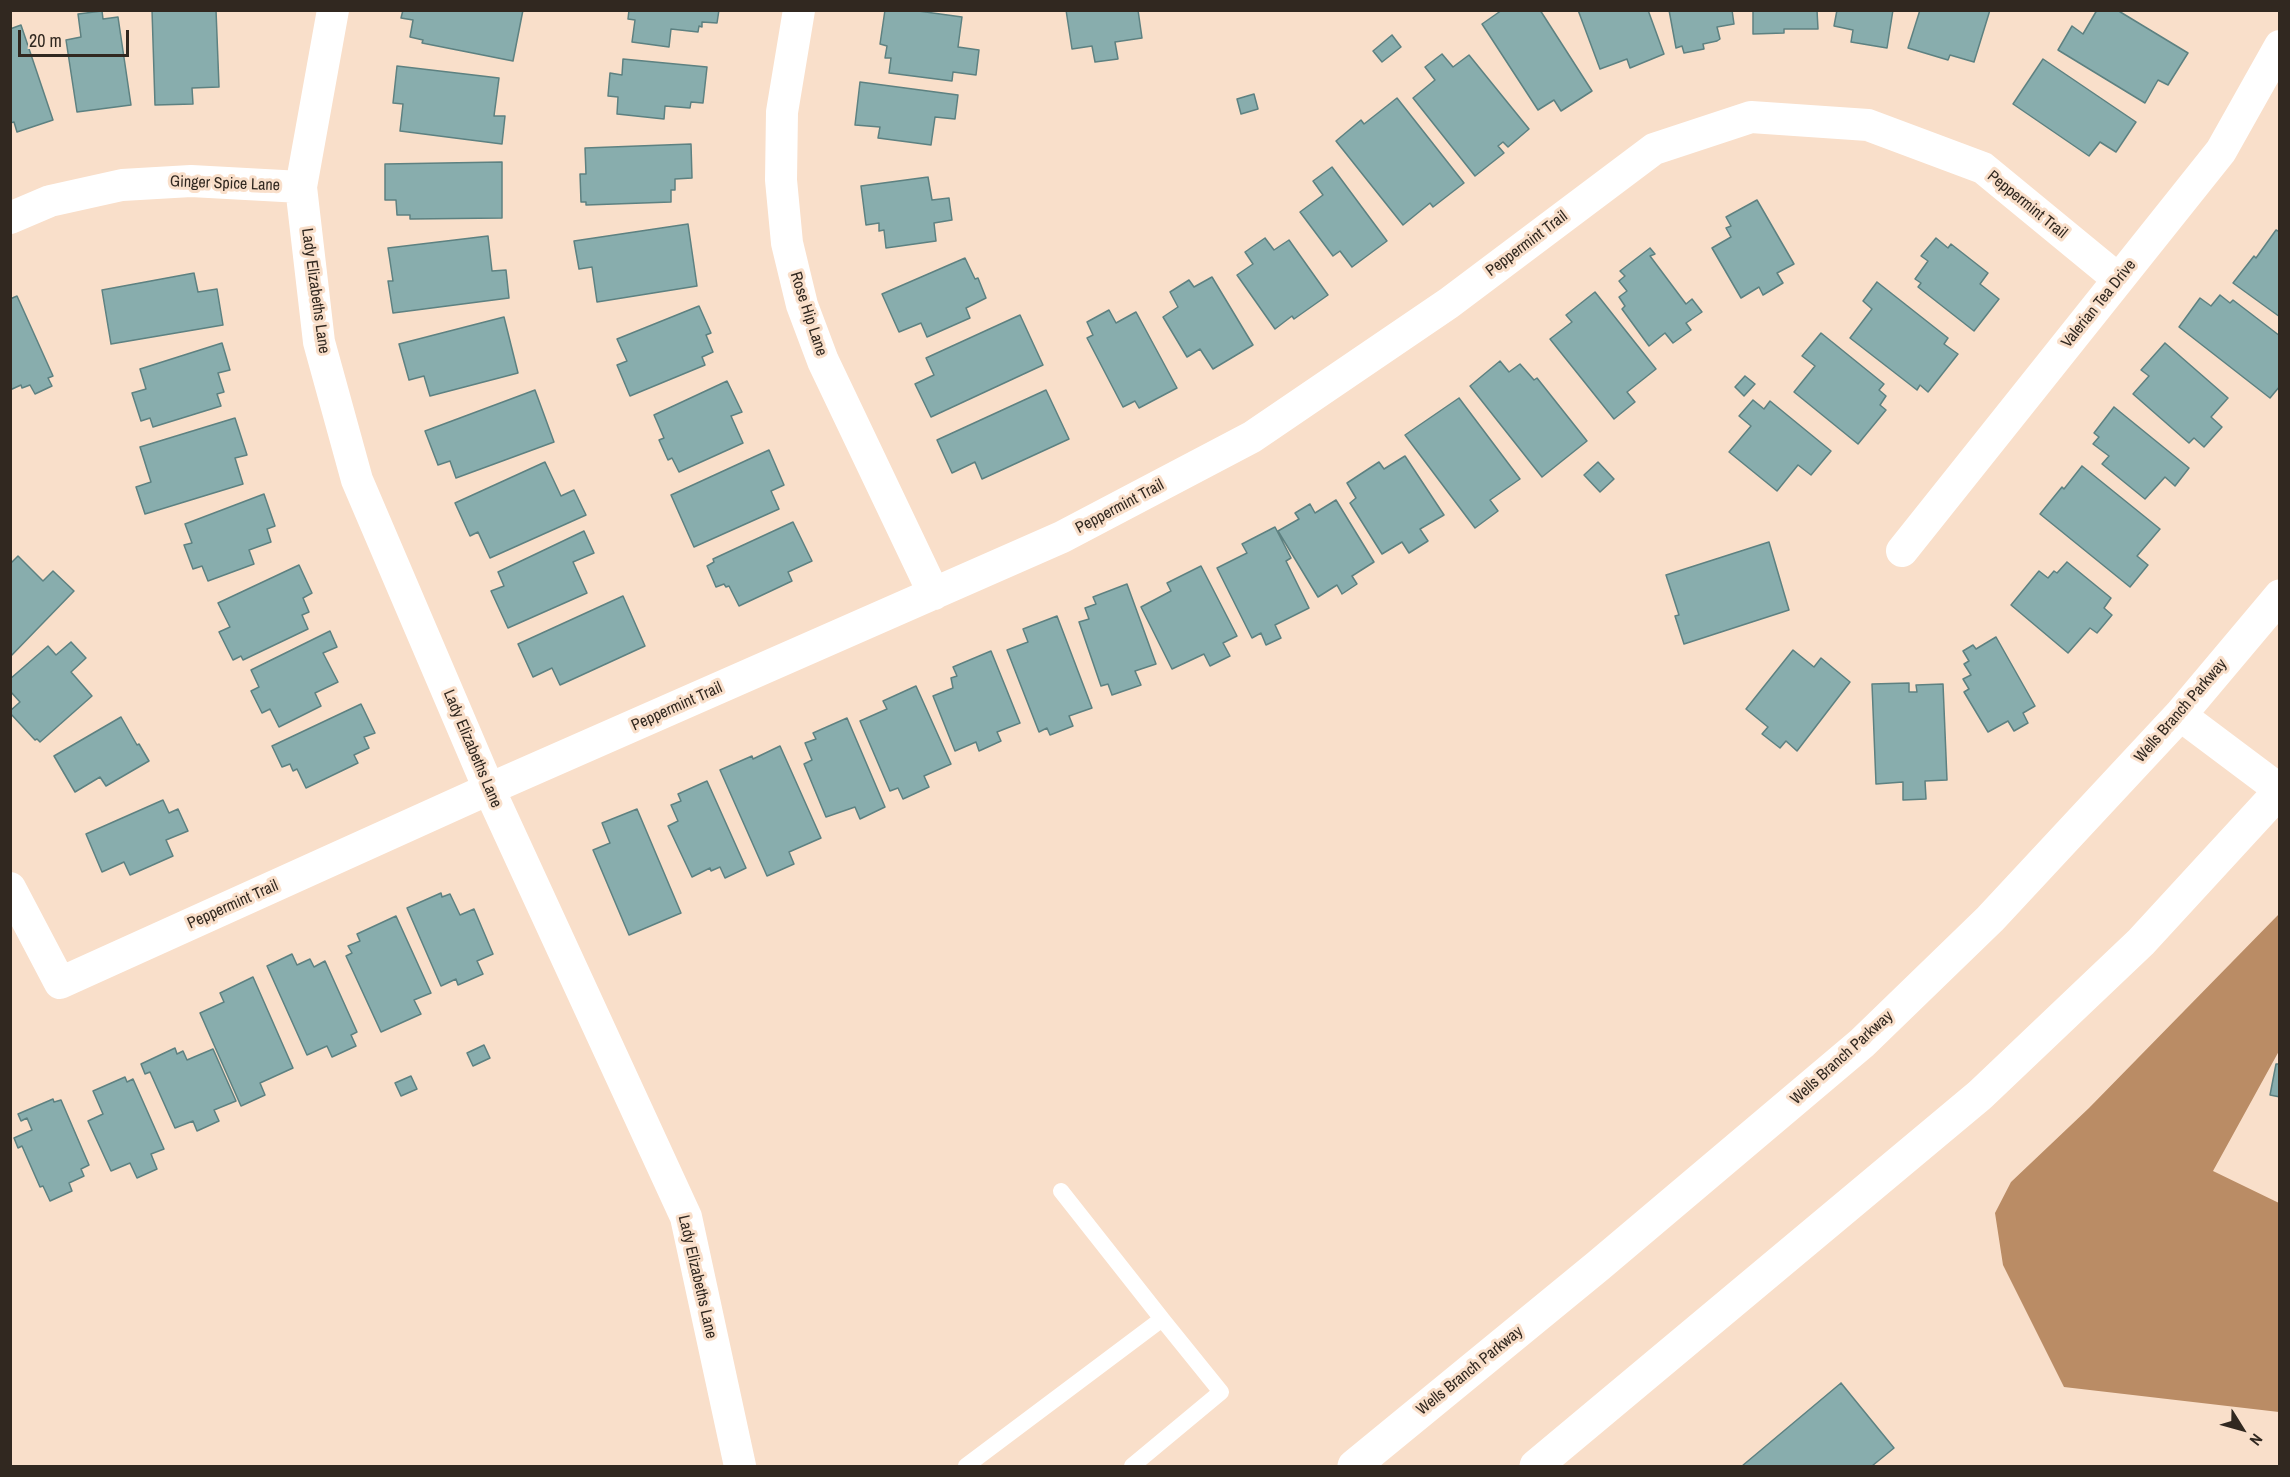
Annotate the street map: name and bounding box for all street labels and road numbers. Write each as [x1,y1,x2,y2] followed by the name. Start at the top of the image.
[1983,167,2071,243] street label: Peppermint Trail
[170,172,280,196] street label: Ginger Spice Lane
[1482,207,1572,281] street label: Peppermint Trail
[297,227,333,355] street label: Lady Elizabeths Lane
[2058,256,2140,352] street label: Valerian Tea Drive
[785,269,831,359] street label: Rose Hip Lane
[1073,476,1167,538] street label: Peppermint Trail
[2131,655,2231,767] street label: Wells Branch Parkway
[629,678,725,736] street label: Peppermint Trail
[439,687,505,811] street label: Lady Elizabeths Lane
[185,876,281,934] street label: Peppermint Trail
[1787,1007,1897,1109] street label: Wells Branch Parkway
[673,1213,721,1341] street label: Lady Elizabeths Lane
[1413,1322,1527,1420] street label: Wells Branch Parkway

